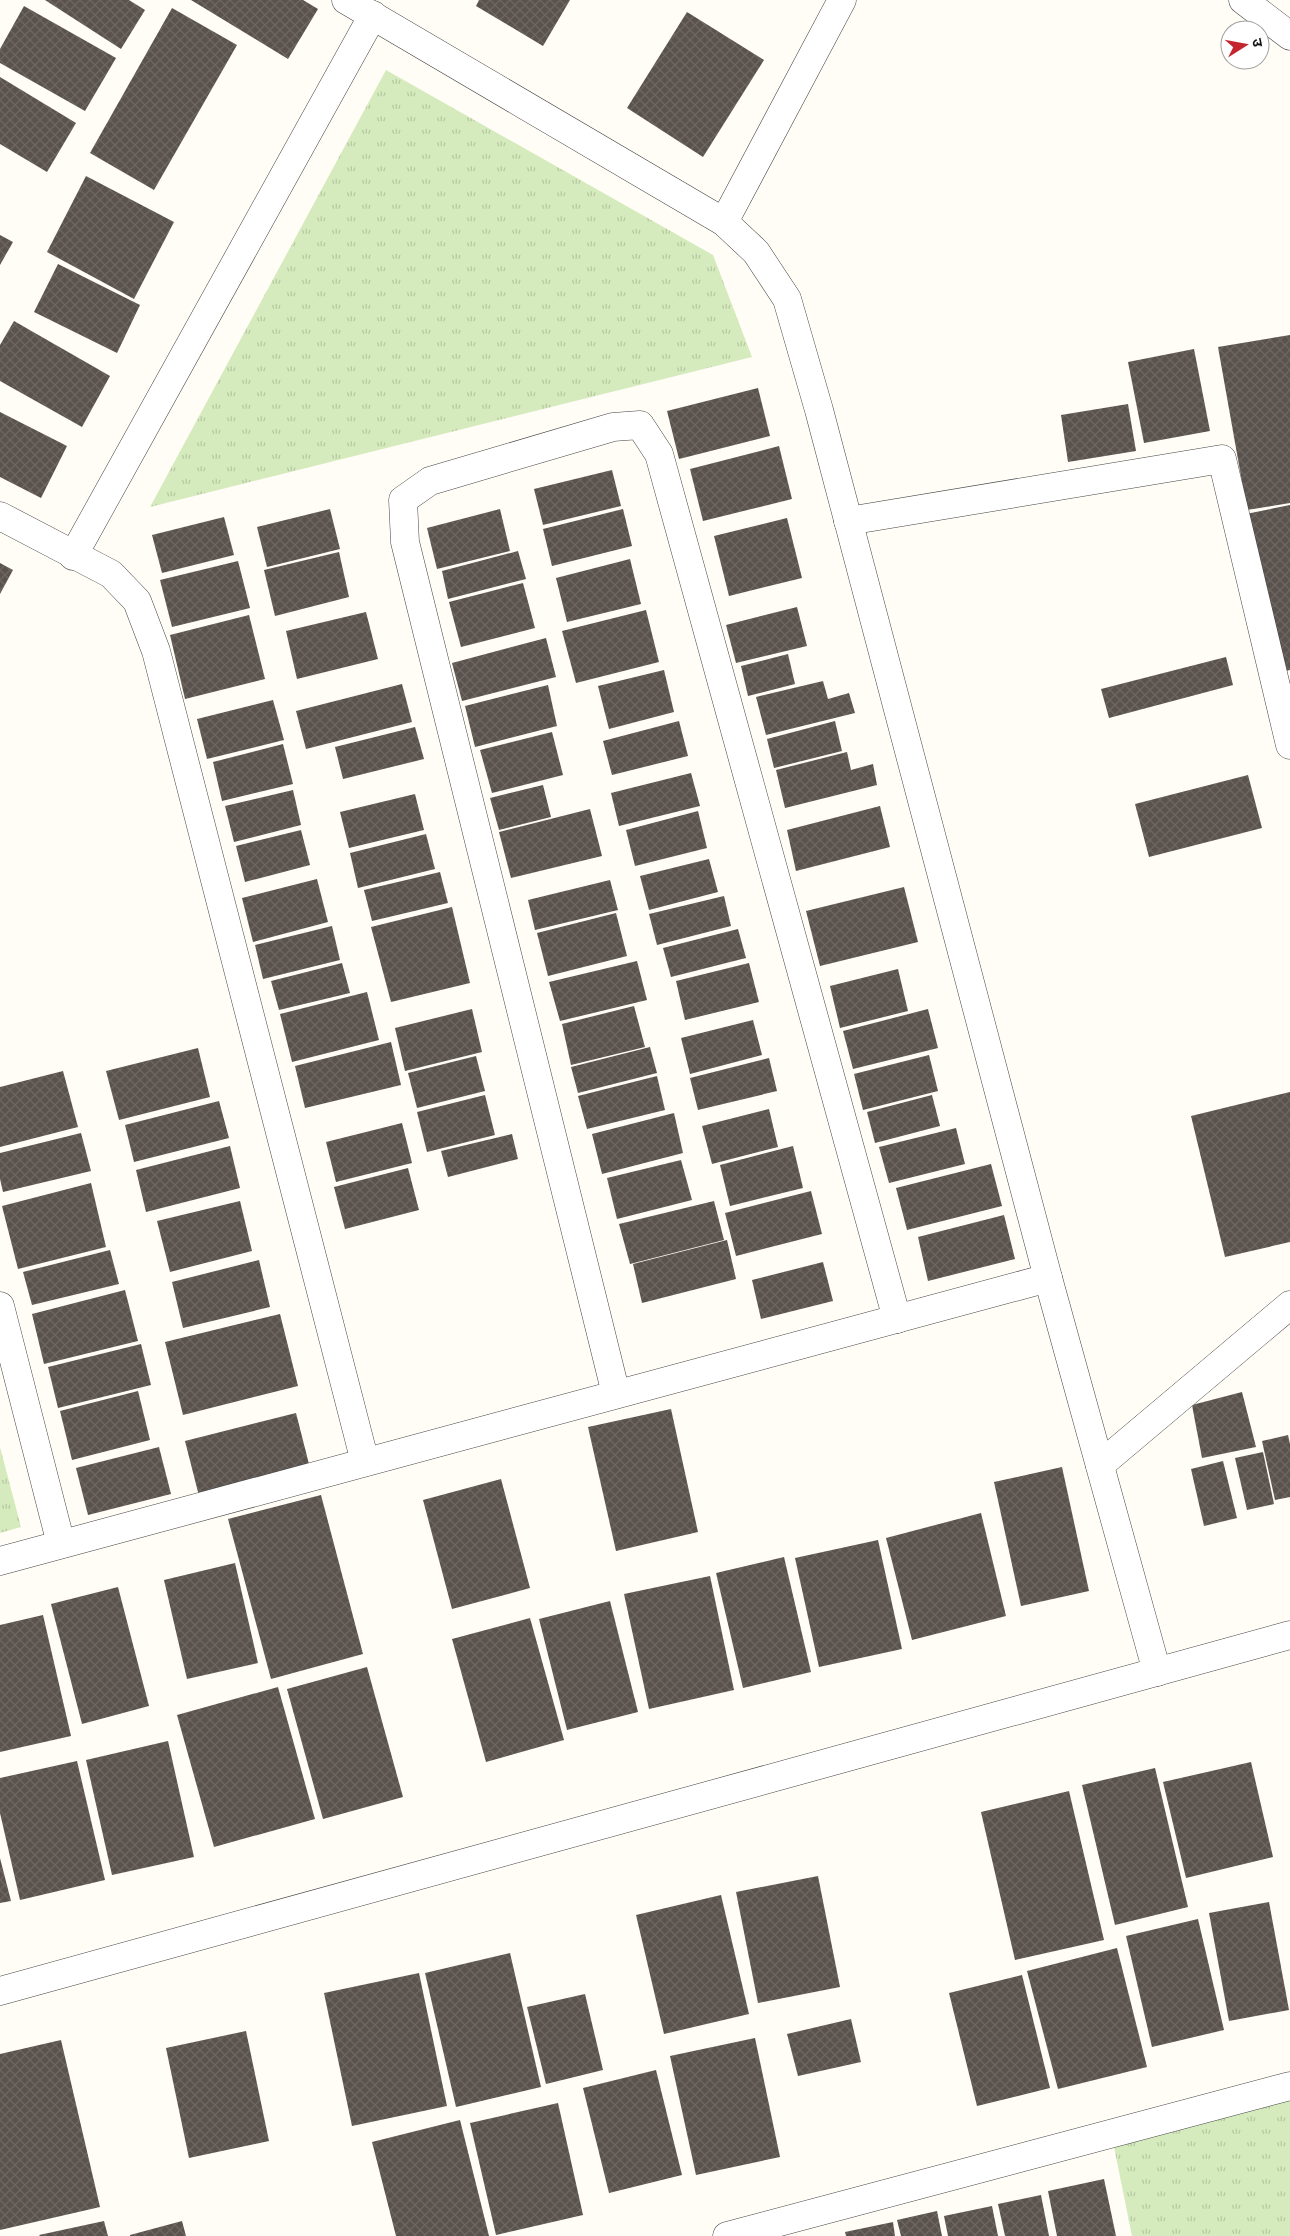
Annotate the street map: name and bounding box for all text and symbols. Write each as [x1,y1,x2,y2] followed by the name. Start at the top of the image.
[1220,20,1270,70] north arrow
[1248,37,1268,49] text: उ

